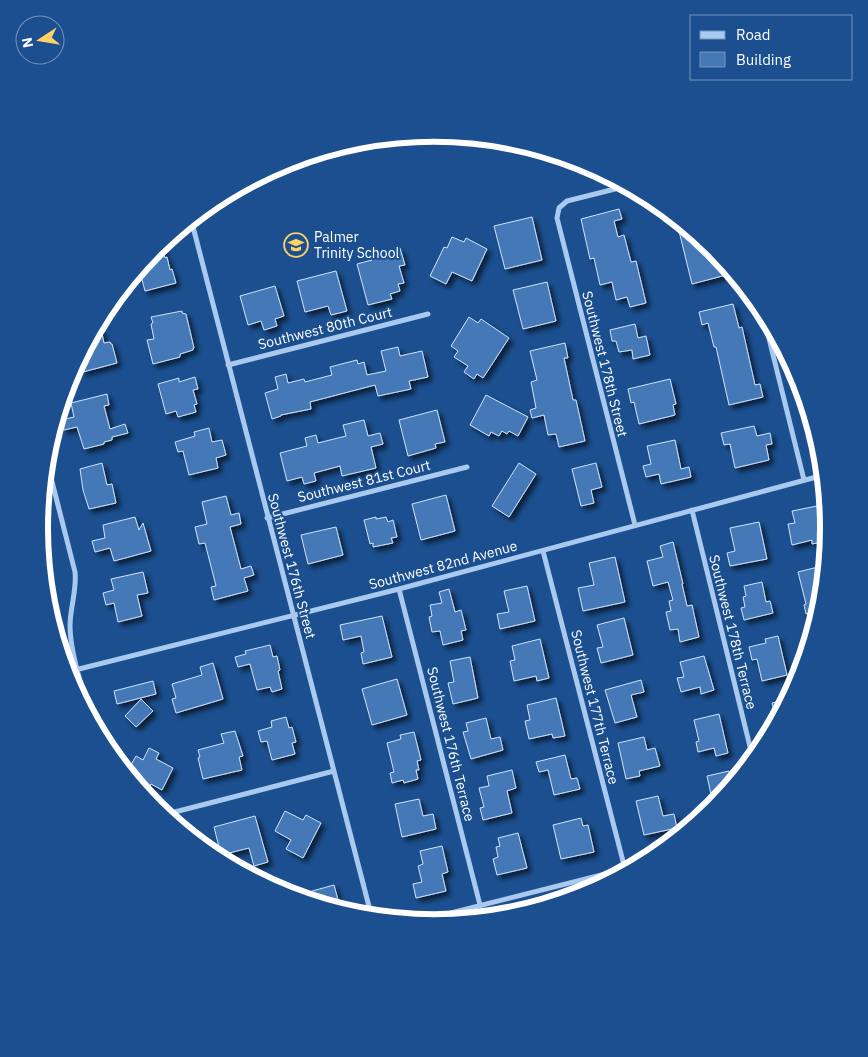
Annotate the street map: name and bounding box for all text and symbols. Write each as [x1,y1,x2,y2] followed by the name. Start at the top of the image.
[15,15,65,65] north arrow
[690,15,853,80] legend
[736,25,771,44] text: Road
[17,36,37,50] text: N
[736,50,791,69] text: Building
[314,228,399,262] place label: Palmer Trinity School
[283,232,309,258] school or university icon: Palmer Trinity School
[578,289,632,439] street label: Southwest 178th Street
[256,303,394,353] street label: Southwest 80th Court
[296,456,432,506] street label: Southwest 81st Court
[264,491,320,641] street label: Southwest 176th Street
[367,536,519,593] street label: Southwest 82nd Avenue
[705,553,761,711] street label: Southwest 178th Terrace
[567,628,623,786] street label: Southwest 177th Terrace
[423,665,479,823] street label: Southwest 176th Terrace

